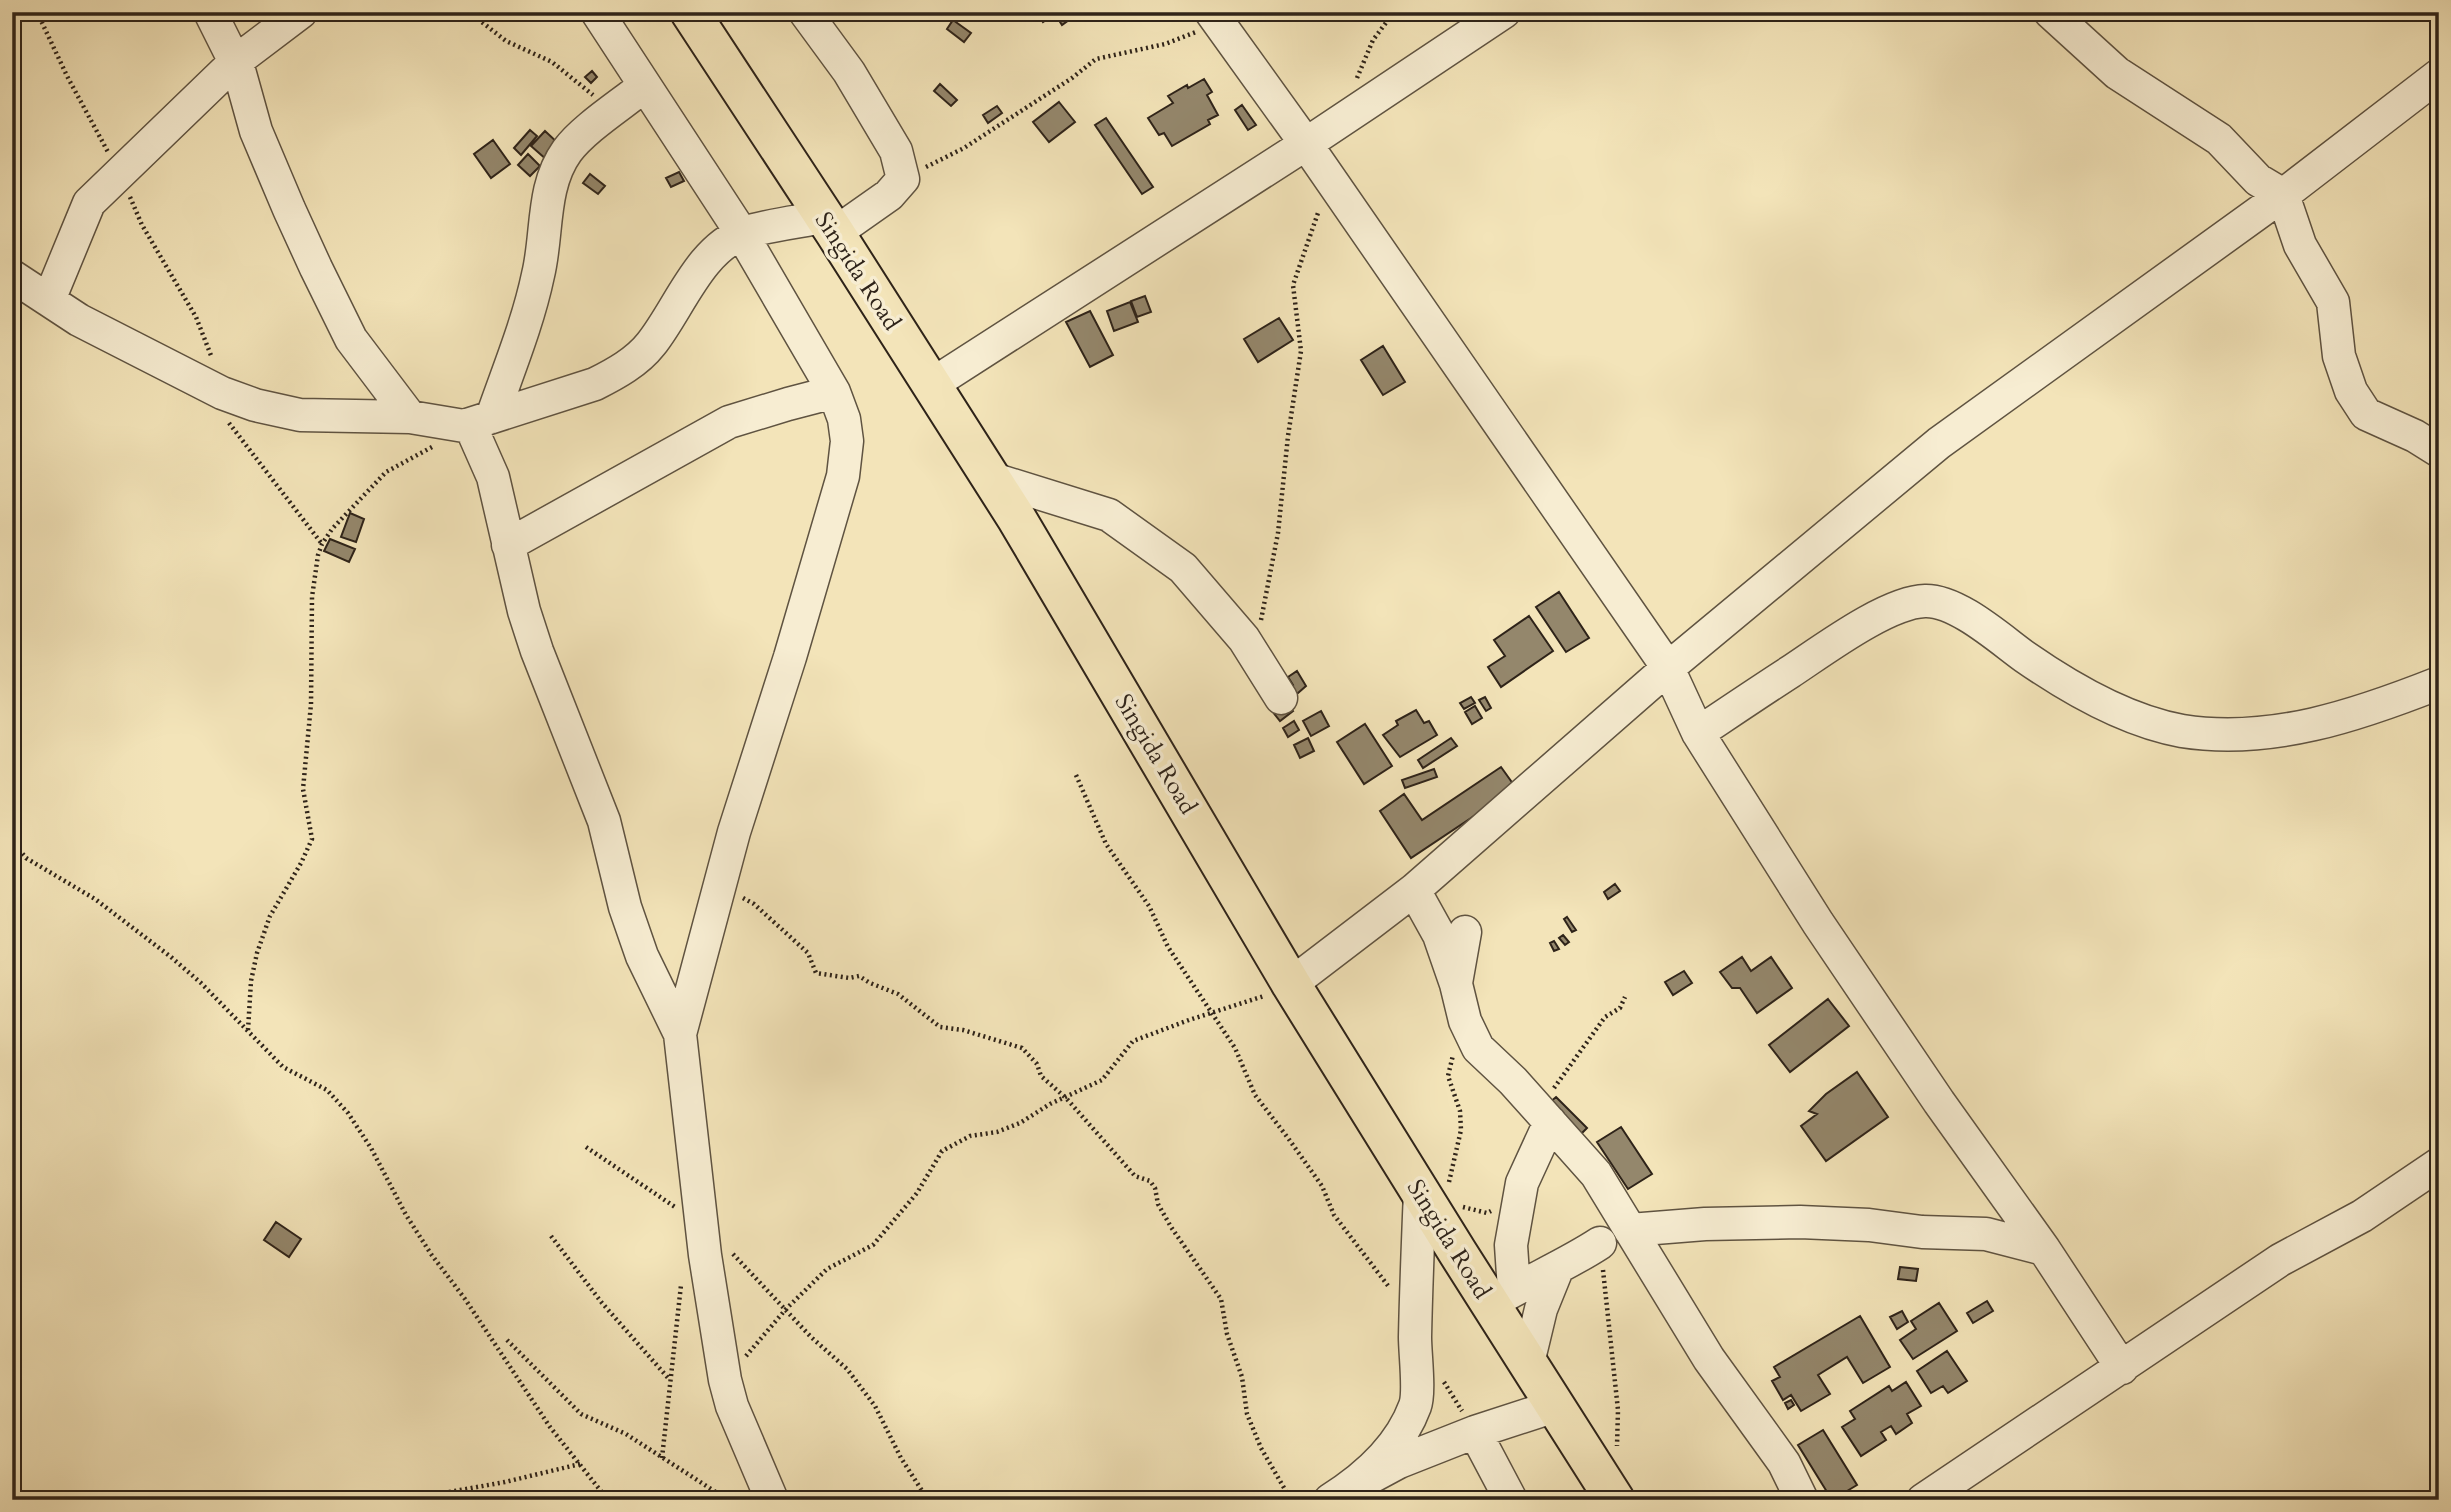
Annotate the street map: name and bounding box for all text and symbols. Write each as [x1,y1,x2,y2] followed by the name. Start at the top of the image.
[807,206,908,337] street label: Singida Road
[1107,688,1205,821] street label: Singida Road
[1399,1173,1498,1305] street label: Singida Road

